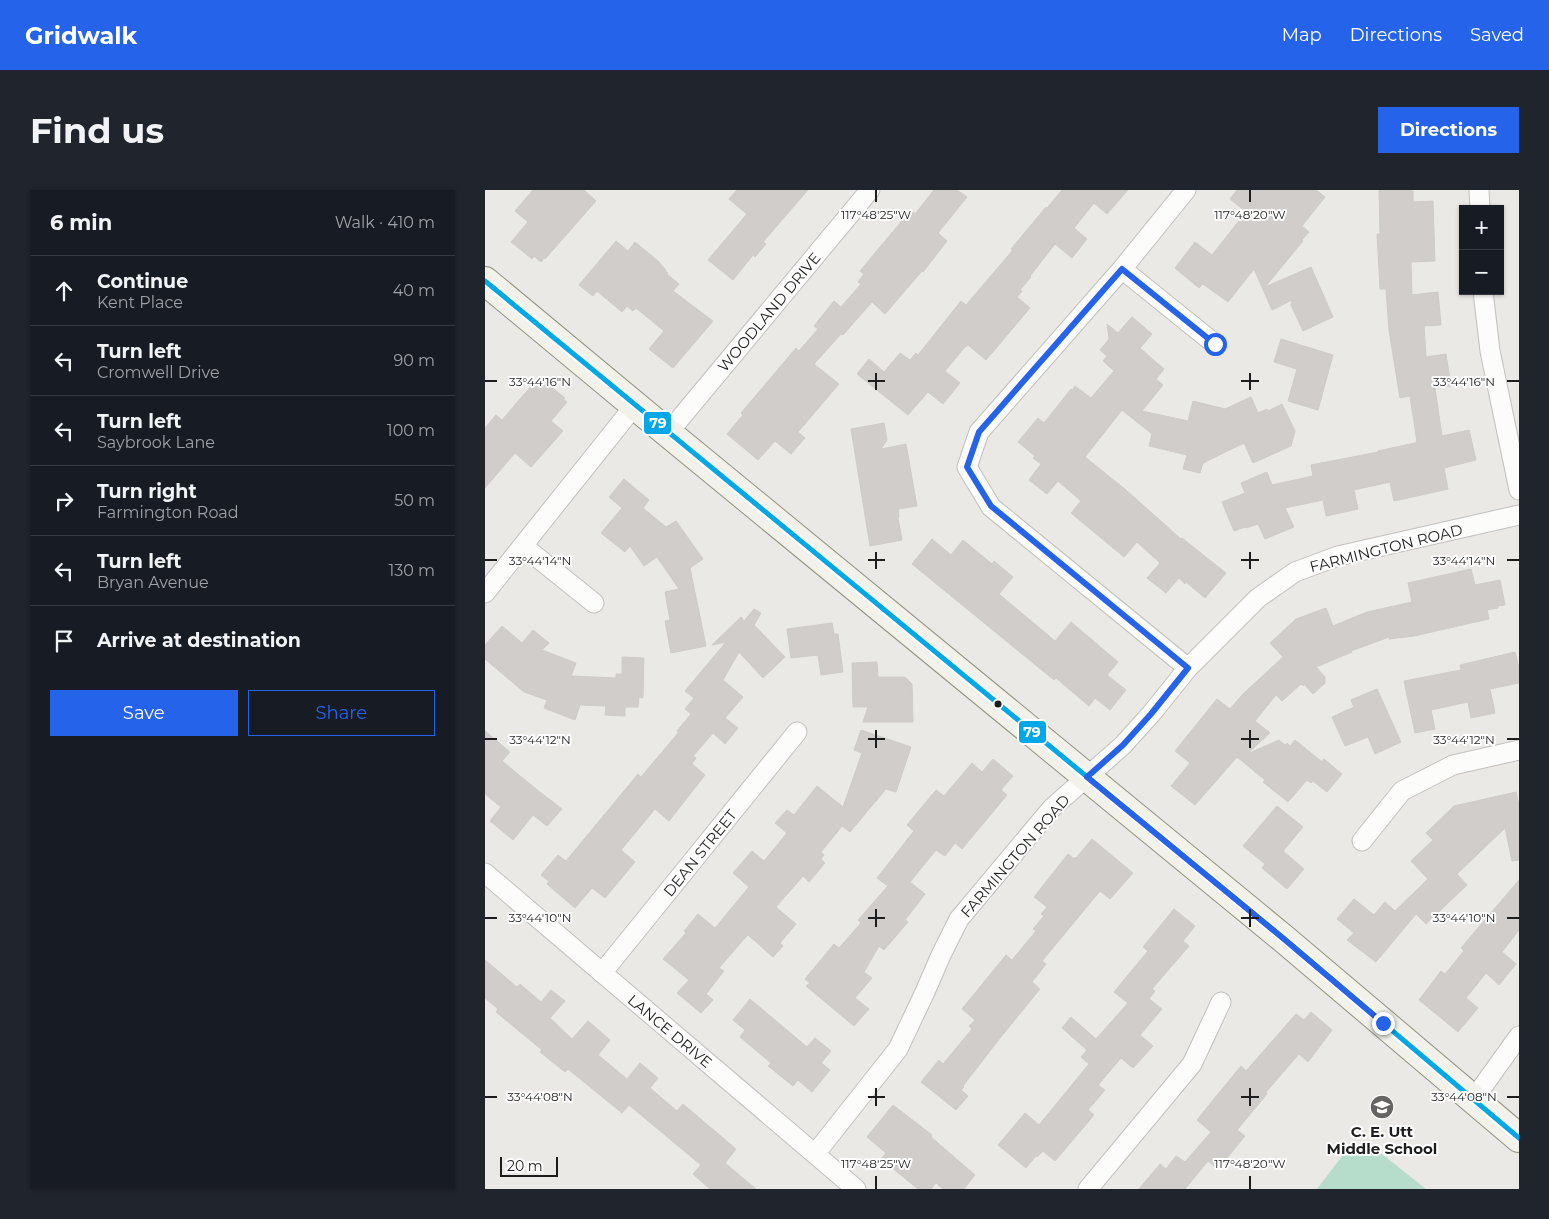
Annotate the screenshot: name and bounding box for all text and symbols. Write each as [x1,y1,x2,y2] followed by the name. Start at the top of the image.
[25,21,137,50] text: Gridwalk
[1282,24,1322,46] text: Map
[1350,24,1442,46] text: Directions
[1470,24,1524,46] text: Saved
[1378,107,1519,153] button: Directions
[30,109,164,152] text: Find us
[1459,205,1504,295] map controls
[1459,205,1504,250] button: +
[841,207,911,222] text: 117°48'25"W
[1214,207,1286,222] text: 117°48'20"W
[50,210,112,235] text: 6 min
[335,213,435,232] text: Walk · 410 m
[714,249,824,375] street label: WOODLAND DRIVE
[1459,250,1504,295] button: −
[97,270,188,293] text: Continue
[50,277,78,305] icon: ahead
[393,281,435,300] text: 40 m
[97,293,183,312] text: Kent Place
[1204,333,1227,356] route start
[97,340,182,363] text: Turn left
[50,347,78,375] icon: left
[393,351,435,370] text: 90 m
[97,363,220,382] text: Cromwell Drive
[509,374,571,389] text: 33°44'16"N
[1433,374,1495,389] text: 33°44'16"N
[97,410,182,433] text: Turn left
[643,411,672,435] line badge: 79
[649,414,667,432] text: 79
[50,417,78,445] icon: left
[387,421,435,440] text: 100 m
[97,433,215,452] text: Saybrook Lane
[97,480,197,503] text: Turn right
[50,487,78,515] icon: right
[394,491,435,510] text: 50 m
[97,503,239,522] text: Farmington Road
[1308,520,1464,576] street label: FARMINGTON ROAD
[97,550,182,573] text: Turn left
[509,553,571,568] text: 33°44'14"N
[1433,553,1495,568] text: 33°44'14"N
[50,557,78,585] icon: left
[388,561,435,580] text: 130 m
[97,573,209,592] text: Bryan Avenue
[50,627,78,655] icon: arrive
[97,629,301,652] text: Arrive at destination
[50,690,238,736] button: Save
[248,690,435,736] button: Share
[993,699,1003,709] unlabelled marker
[1018,720,1047,744] line badge: 79
[1023,723,1041,741] text: 79
[509,732,571,747] text: 33°44'12"N
[1433,732,1495,747] text: 33°44'12"N
[956,791,1074,921] street label: FARMINGTON ROAD
[659,805,741,900] street label: DEAN STREET
[509,910,571,925] text: 33°44'10"N
[1433,910,1495,925] text: 33°44'10"N
[624,990,716,1072] street label: LANCE DRIVE
[1372,1012,1395,1035] route end
[507,1089,573,1104] text: 33°44'08"N
[1431,1089,1497,1104] text: 33°44'08"N
[1369,1094,1395,1120] school or university icon: C. E. Utt Middle School
[1327,1122,1437,1158] place label: C. E. Utt Middle School
[500,1154,557,1177] scale bar
[841,1156,911,1171] text: 117°48'25"W
[1214,1156,1286,1171] text: 117°48'20"W
[507,1157,543,1175] text: 20 m

